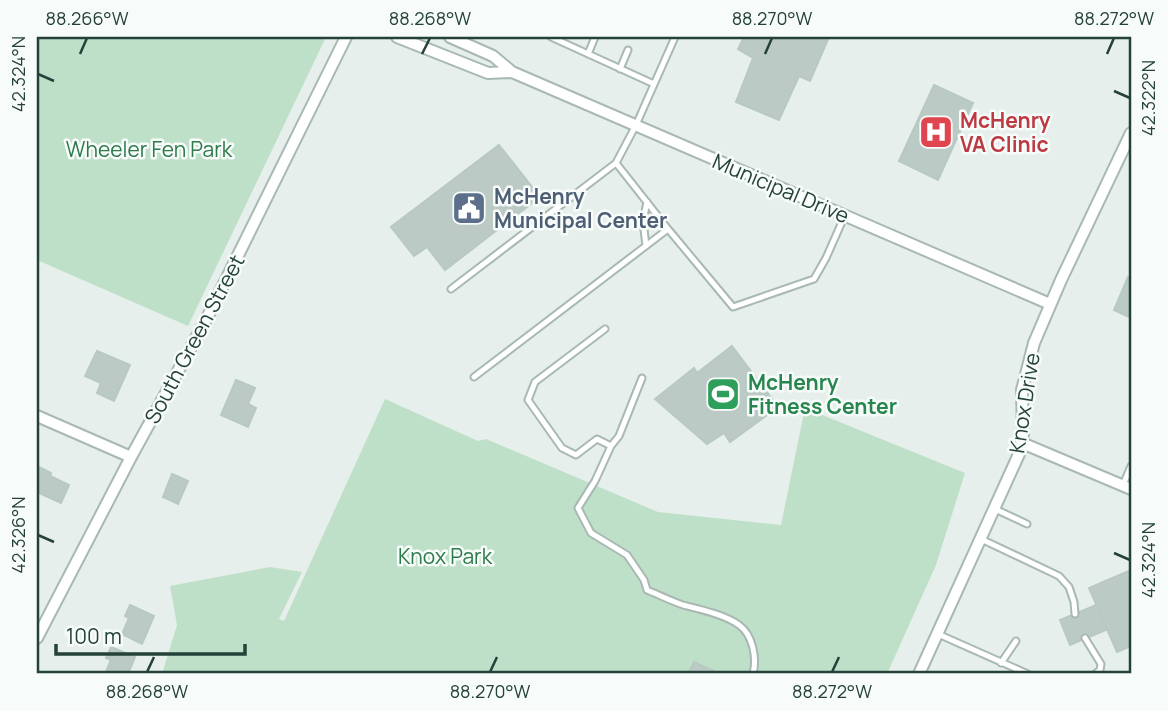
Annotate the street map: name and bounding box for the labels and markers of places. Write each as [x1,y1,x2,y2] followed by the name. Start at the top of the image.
[960,106,1051,158] place label: McHenry VA Clinic
[917,113,955,151] hospital icon: McHenry VA Clinic
[494,182,667,234] place label: McHenry Municipal Center
[450,189,488,227] public building icon: McHenry Municipal Center
[748,368,897,420] place label: McHenry Fitness Center
[704,375,742,413] sports icon: McHenry Fitness Center

